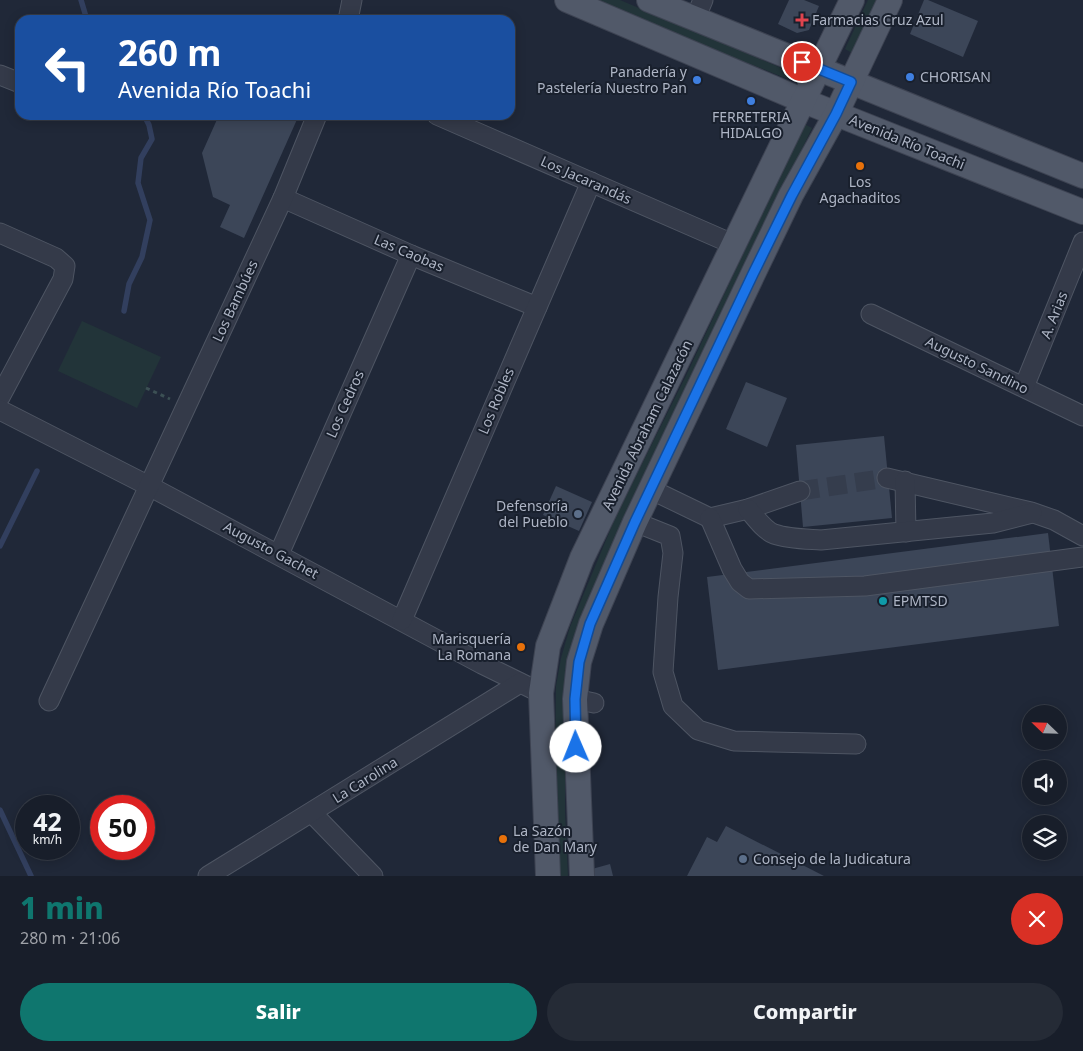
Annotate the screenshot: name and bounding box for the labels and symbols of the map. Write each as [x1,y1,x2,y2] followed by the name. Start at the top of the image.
[812,10,944,29] place label: Farmacias Cruz Azul
[796,14,808,26] marker: Farmacias Cruz Azul
[781,41,823,83] pin
[537,62,688,97] place label: Panadería y Pastelería Nuestro Pan
[920,67,991,86] place label: CHORISAN
[904,71,916,83] marker: CHORISAN
[691,74,703,86] marker: Panadería y Pastelería Nuestro Pan
[745,95,757,107] marker: FERRETERIA HIDALGO
[712,107,790,142] place label: FERRETERIA HIDALGO
[847,110,968,173] street label: Avenida Río Toachi
[538,151,635,208] street label: Los Jacarandás
[854,160,866,172] marker: Los Agachaditos
[819,172,901,207] place label: Los Agachaditos
[371,229,447,276] street label: Las Caobas
[207,257,262,345] street label: Los Bambúes
[1036,288,1072,341] street label: A. Arias
[923,331,1032,398] street label: Augusto Sandino
[597,337,696,513] street label: Avenida Abraham Calazacón
[473,365,518,437] street label: Los Robles
[321,367,368,441] street label: Los Cedros
[496,496,568,531] place label: Defensoría del Pueblo
[572,508,584,520] marker: Defensoría del Pueblo
[220,516,322,583] street label: Augusto Gachet
[893,591,948,610] place label: EPMTSD
[877,595,889,607] marker: EPMTSD
[432,629,511,664] place label: Marisquería La Romana
[515,641,527,653] marker: Marisquería La Romana
[1022,705,1068,750] north arrow
[549,720,601,772] position arrow
[329,752,401,807] street label: La Carolina
[90,795,155,860] speed limit sign: 50
[513,821,598,856] place label: La Sazón de Dan Mary
[497,833,509,845] marker: La Sazón de Dan Mary
[753,849,911,868] place label: Consejo de la Judicatura
[737,853,749,865] marker: Consejo de la Judicatura

